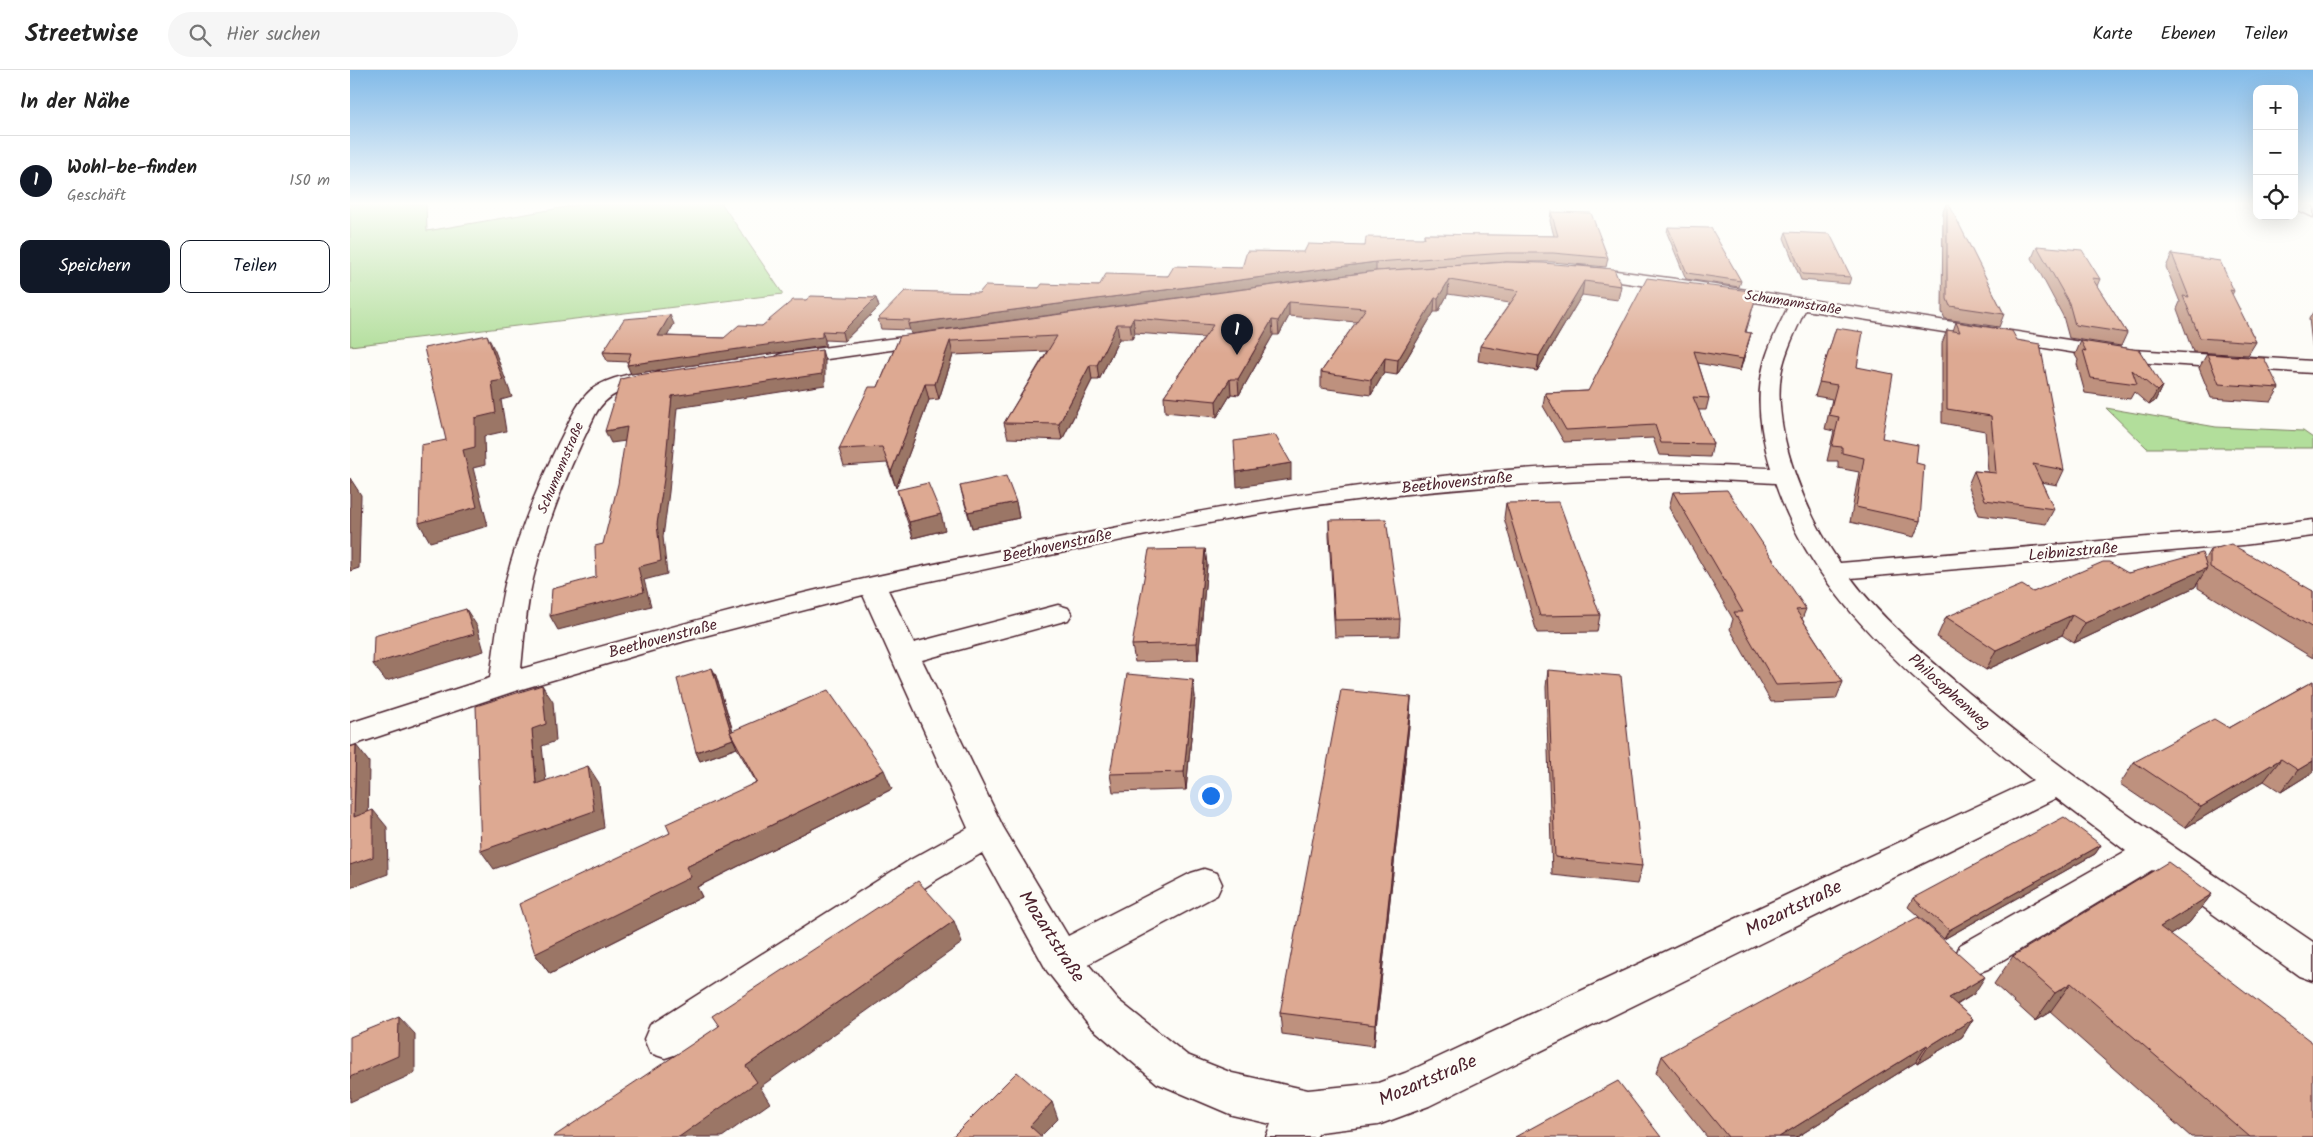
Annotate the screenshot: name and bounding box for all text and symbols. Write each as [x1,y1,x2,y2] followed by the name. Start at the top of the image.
[168,12,518,57] search box
[25,15,138,54] text: Streetwise
[226,20,320,50] text: Hier suchen
[2092,20,2133,49] text: Karte
[2161,20,2216,49] text: Ebenen
[2244,20,2288,49] text: Teilen
[186,21,214,49] icon: search
[2253,85,2298,220] map controls
[2253,85,2298,130] button: +
[20,86,130,119] text: In der Nähe
[2253,130,2298,175] button: −
[67,153,197,183] text: Wohl-be-finden
[34,168,38,193] text: 1
[289,168,330,193] text: 150 m
[2253,175,2298,220] button: locate
[67,183,126,208] text: Geschäft
[20,240,170,293] button: Speichern
[180,240,330,293] button: Teilen
[1743,285,1844,322] street label: Schumannstraße
[1221,314,1253,355] pin: 1
[532,418,590,517] street label: Schumannstraße
[1400,465,1514,501] street label: Beethovenstraße
[1000,522,1114,570] street label: Beethovenstraße
[2027,536,2119,568] street label: Leibnizstraße
[606,613,720,665] street label: Beethovenstraße
[1902,648,1996,736] street label: Philosophenweg
[1198,783,1224,809] your location
[1740,872,1848,945] street label: Mozartstraße
[1010,885,1092,990] street label: Mozartstraße
[1374,1047,1483,1115] street label: Mozartstraße

